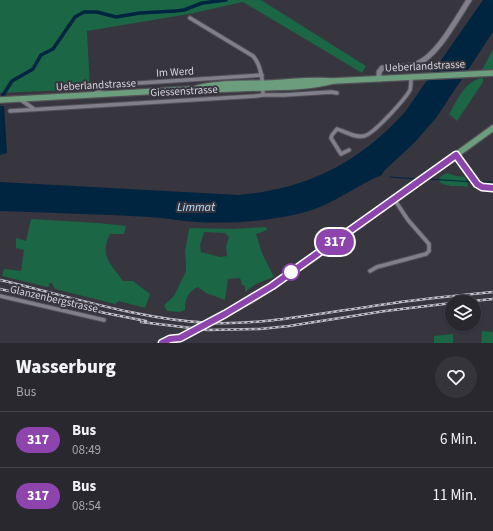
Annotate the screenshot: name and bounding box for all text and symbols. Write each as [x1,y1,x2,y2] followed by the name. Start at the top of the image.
[385,56,466,76] street label: Ueberlandstrasse
[156,64,194,80] street label: Im Werd
[56,75,137,95] street label: Ueberlandstrasse
[150,82,219,100] street label: Giessenstrasse
[177,199,216,216] water label: Limmat
[312,229,358,255] line badge: 317
[324,232,346,252] text: 317
[282,263,300,281] unlabelled marker
[9,282,100,317] street label: Glanzenbergstrasse
[445,295,481,331] map controls
[445,295,481,331] button: layers
[16,354,116,381] text: Wasserburg
[435,356,477,398] button: heart
[16,383,36,401] text: Bus
[72,420,96,441] text: Bus
[440,429,477,450] text: 6 Min.
[27,430,49,450] text: 317
[72,441,101,459] text: 08:49
[72,476,96,497] text: Bus
[433,485,477,506] text: 11 Min.
[27,486,49,506] text: 317
[72,497,101,515] text: 08:54

